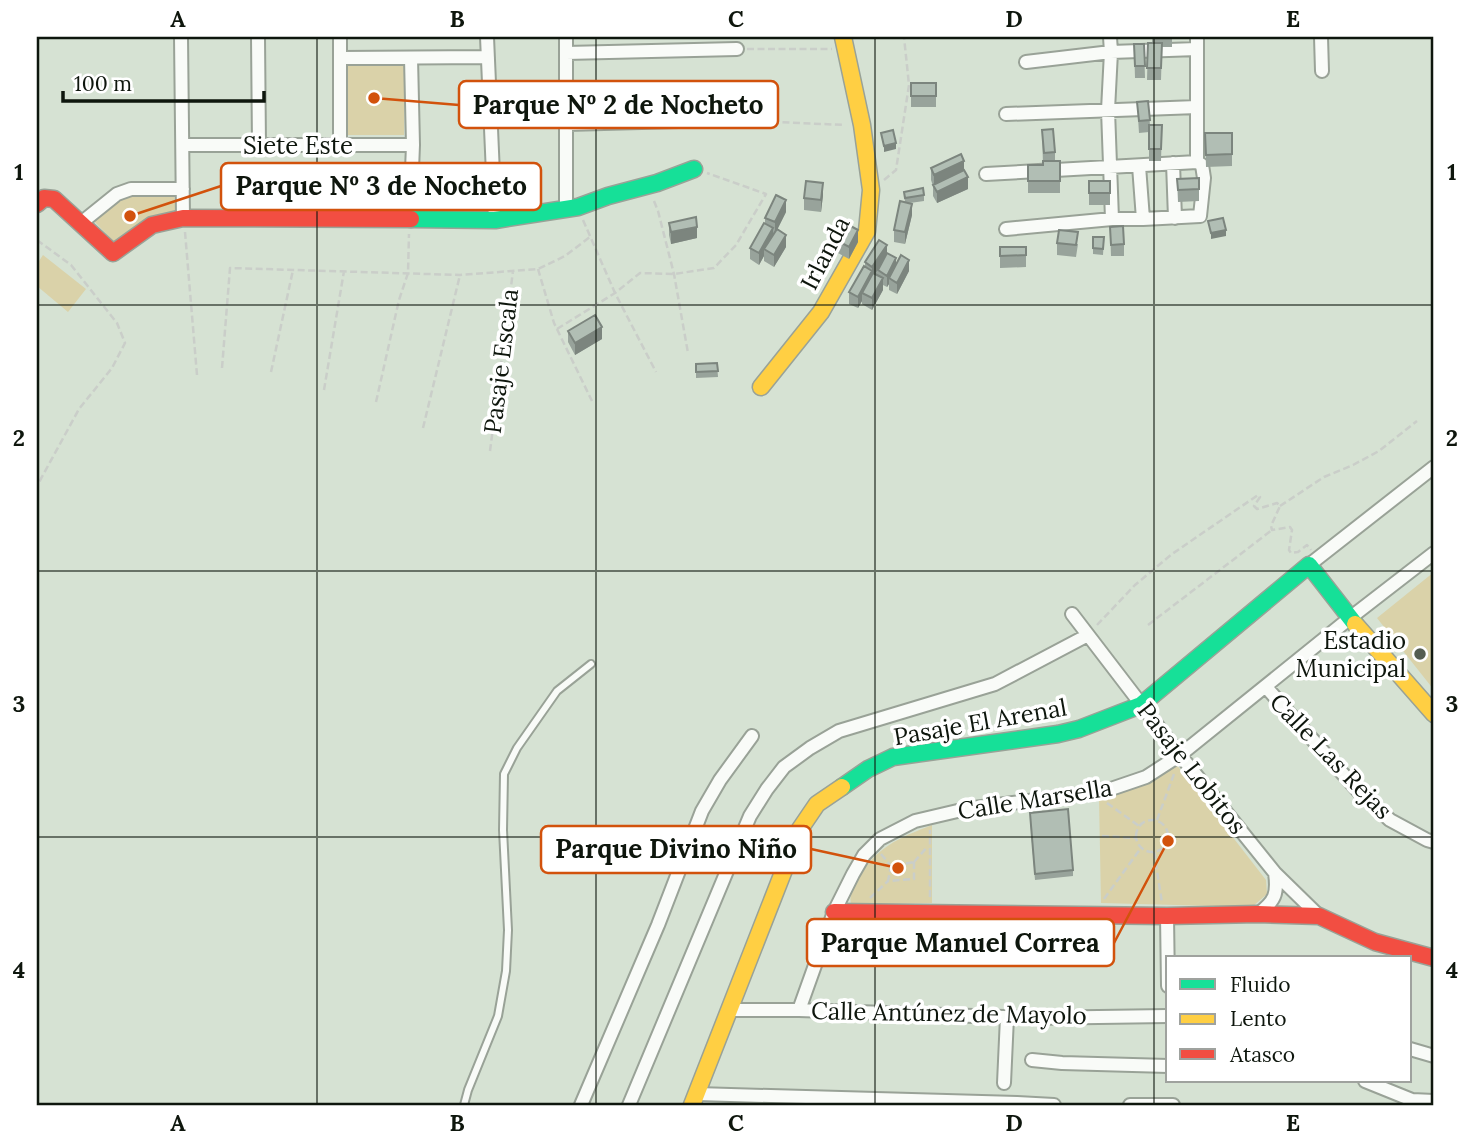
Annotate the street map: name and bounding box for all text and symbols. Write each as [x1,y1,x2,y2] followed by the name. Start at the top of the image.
[170,4,186,33] text: A
[449,4,465,33] text: B
[728,4,744,33] text: C
[1005,4,1023,33] text: D
[1286,4,1300,33] text: E
[63,60,264,104] scale bar
[74,70,132,97] text: 100 m
[459,81,778,128] callout: Parque Nº 2 de Nocheto
[472,88,764,121] text: Parque Nº 2 de Nocheto
[243,130,353,161] street label: Siete Este
[14,157,24,186] text: 1
[1447,157,1457,186] text: 1
[221,163,541,210] callout: Parque Nº 3 de Nocheto
[235,169,527,202] text: Parque Nº 3 de Nocheto
[793,211,857,295] street label: Irlanda
[477,287,525,435] street label: Pasaje Escala
[13,423,25,452] text: 2
[1446,423,1458,452] text: 2
[1296,625,1406,684] place label: Estadio Municipal
[1412,646,1428,662] marker: Estadio Municipal
[1263,686,1399,826] street label: Calle Las Rejas
[13,689,25,718] text: 3
[1446,689,1458,718] text: 3
[891,692,1069,752] street label: Pasaje El Arenal
[1131,696,1253,840] street label: Pasaje Lobitos
[956,771,1114,827] street label: Calle Marsella
[541,826,811,873] callout: Parque Divino Niño
[555,832,797,865] text: Parque Divino Niño
[807,919,1114,966] callout: Parque Manuel Correa
[820,926,1100,959] text: Parque Manuel Correa
[13,955,25,984] text: 4
[1446,955,1458,984] text: 4
[1166,956,1412,1082] legend
[1230,971,1291,998] text: Fluido
[811,995,1087,1031] street label: Calle Antúnez de Mayolo
[1230,1005,1287,1032] text: Lento
[1229,1041,1295,1068] text: Atasco
[170,1108,186,1137] text: A
[449,1108,465,1137] text: B
[728,1108,744,1137] text: C
[1005,1108,1023,1137] text: D
[1286,1108,1300,1137] text: E

